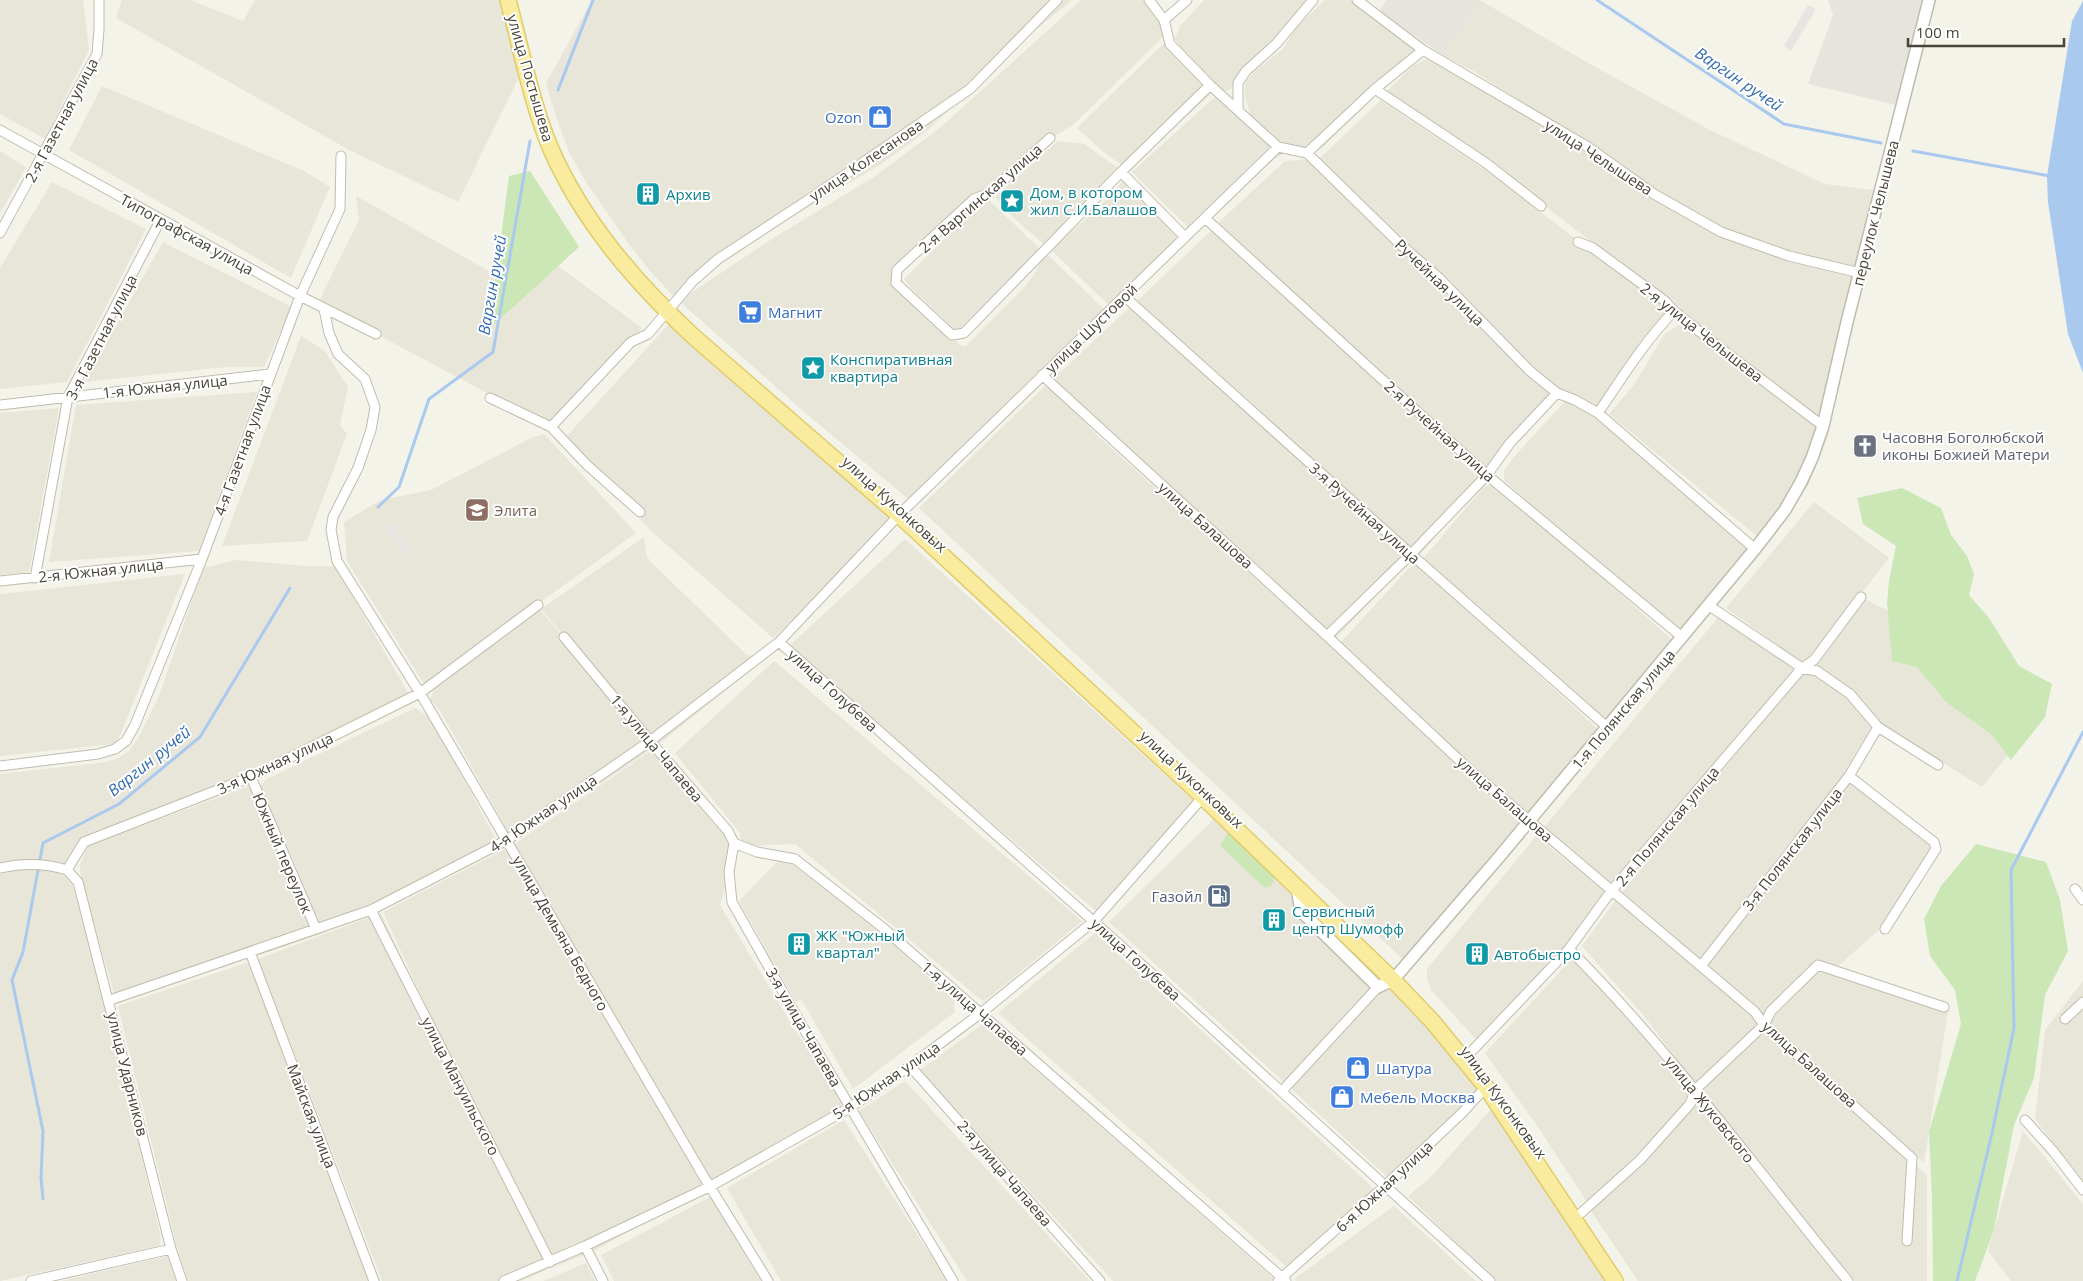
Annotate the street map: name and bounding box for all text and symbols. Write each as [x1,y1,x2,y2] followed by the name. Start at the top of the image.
[503,12,559,144] street label: улица Постышева
[1908,15,2064,47] scale bar
[1916,22,1960,42] text: 100 m
[1691,42,1787,116] water label: Варгин ручей
[20,54,102,186] street label: 2-я Газетная улица
[867,104,893,130] shop icon: Ozon
[825,107,862,127] place label: Ozon
[805,114,927,206] street label: улица Колесанова
[1541,115,1657,199] street label: улица Челышева
[1847,138,1903,288] street label: переулок Челышева
[914,139,1046,257] street label: 2-я Варгинская улица
[635,181,661,207] building icon: Архив
[1030,182,1157,219] place label: Дом, в котором жил С.И.Балашов
[666,184,711,204] place label: Архив
[999,188,1025,214] place icon: Дом, в котором жил С.И.Балашов
[117,189,257,279] street label: Типографская улица
[472,233,512,337] water label: Варгин ручей
[1391,234,1489,330] street label: Ручейная улица
[61,271,141,403] street label: 3-я Газетная улица
[1637,278,1767,386] street label: 2-я улица Челышева
[1041,279,1141,377] street label: улица Шустовой
[737,299,763,325] supermarket icon: Магнит
[768,302,822,322] place label: Магнит
[830,349,953,386] place label: Конспиративная квартира
[800,355,826,381] place icon: Конспиративная квартира
[101,369,229,403] street label: 1-я Южная улица
[1380,376,1500,486] street label: 2-я Ручейная улица
[209,382,275,518] street label: 4-я Газетная улица
[1882,427,2050,464] place label: Часовня Боголюбской иконы Божией Матери
[1852,433,1878,459] church icon: Часовня Боголюбской иконы Божией Матери
[838,451,952,557] street label: улица Куконковых
[1305,458,1425,568] street label: 3-я Ручейная улица
[1154,477,1258,573] street label: улица Балашова
[464,497,490,523] school or university icon: Элита
[494,500,537,520] place label: Элита
[37,553,165,587] street label: 2-я Южная улица
[784,644,882,736] street label: улица Голубева
[1567,645,1679,773] street label: 1-я Полянская улица
[606,690,708,806] street label: 1-я улица Чапаева
[103,721,195,801] water label: Варгин ручей
[1136,726,1248,832] street label: улица Куконковых
[214,727,336,799] street label: 3-я Южная улица
[1453,752,1557,846] street label: улица Балашова
[1611,762,1723,890] street label: 2-я Полянская улица
[485,770,601,856] street label: 4-я Южная улица
[1738,783,1846,915] street label: 3-я Полянская улица
[249,790,318,917] street label: Южный переулок
[508,852,614,1014] street label: улица Демьяна Бедного
[1206,883,1232,909] fuel station icon: Газойл
[1151,886,1202,906] place label: Газойл
[1292,901,1404,938] place label: Сервисный центр Шумофф
[1261,907,1287,933] building icon: Сервисный центр Шумофф
[1087,913,1185,1005] street label: улица Голубева
[816,925,905,962] place label: ЖК "Южный квартал"
[786,931,812,957] building icon: ЖК "Южный квартал"
[1464,941,1490,967] building icon: Автобыстро
[1494,944,1581,964] place label: Автобыстро
[918,956,1032,1060] street label: 1-я улица Чапаева
[762,964,846,1090] street label: 3-я улица Чапаева
[103,1010,153,1138] street label: улица Ударников
[417,1014,505,1158] street label: улица Мануильского
[1758,1016,1862,1112] street label: улица Балашова
[828,1037,944,1123] street label: 5-я Южная улица
[1456,1042,1552,1163] street label: улица Куконковых
[1661,1051,1759,1167] street label: улица Жуковского
[1345,1055,1371,1081] shop icon: Шатура
[1376,1058,1432,1078] place label: Шатура
[283,1061,341,1171] street label: Майская улица
[1329,1084,1355,1110] shop icon: Мебель Москва
[1360,1087,1475,1107] place label: Мебель Москва
[953,1116,1057,1230] street label: 2-я улица Чапаева
[1331,1136,1437,1236] street label: 6-я Южная улица

